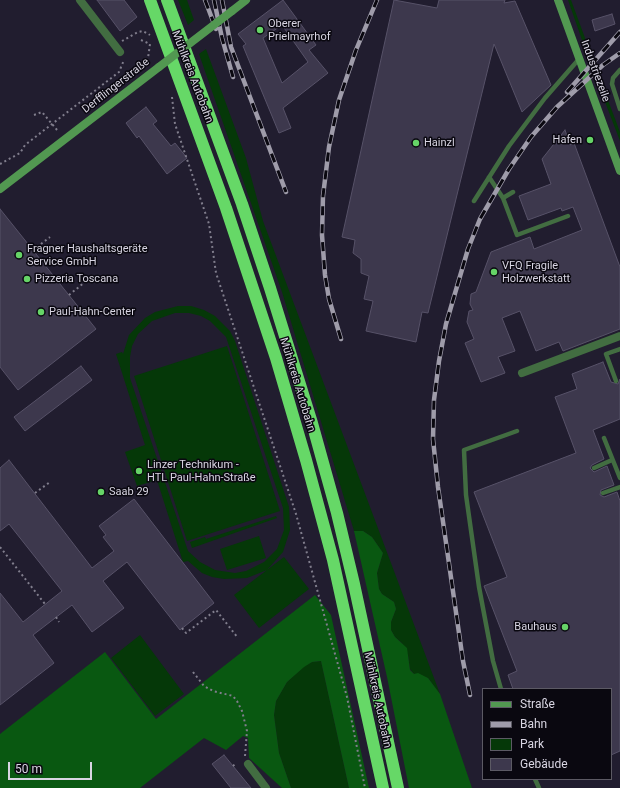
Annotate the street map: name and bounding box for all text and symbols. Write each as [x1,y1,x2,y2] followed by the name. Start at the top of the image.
[268,17,330,43] place label: Oberer Prielmayrhof
[255,25,265,35] marker: Oberer Prielmayrhof
[168,29,216,125] street label: Mühlkreis Autobahn
[578,38,612,104] street label: Industriezeile
[80,56,152,116] street label: Derfflingerstraße
[553,133,582,147] place label: Hafen
[585,135,595,145] marker: Hafen
[424,136,455,150] place label: Hainzl
[411,138,421,148] marker: Hainzl
[27,242,147,268] place label: Fragner Haushaltsgeräte Service GmbH
[14,250,24,260] marker: Fragner Haushaltsgeräte Service GmbH
[502,259,570,285] place label: VFQ Fragile Holzwerkstatt
[489,267,499,277] marker: VFQ Fragile Holzwerkstatt
[35,272,118,286] place label: Pizzeria Toscana
[22,274,32,284] marker: Pizzeria Toscana
[49,305,135,319] place label: Paul-Hahn-Center
[36,307,46,317] marker: Paul-Hahn-Center
[276,336,318,434] street label: Mühlkreis Autobahn
[147,458,256,484] place label: Linzer Technikum - HTL Paul-Hahn-Straße
[134,466,144,476] marker: Linzer Technikum - HTL Paul-Hahn-Straße
[109,485,149,499] place label: Saab 29
[96,487,106,497] marker: Saab 29
[514,620,557,634] place label: Bauhaus
[560,622,570,632] marker: Bauhaus
[360,651,394,749] street label: Mühlkreis Autobahn
[482,688,612,780] legend
[520,697,555,711] text: Straße
[520,717,547,731] text: Bahn
[520,737,544,751] text: Park
[10,754,94,780] scale bar
[520,757,568,771] text: Gebäude
[15,762,42,776] text: 50 m

